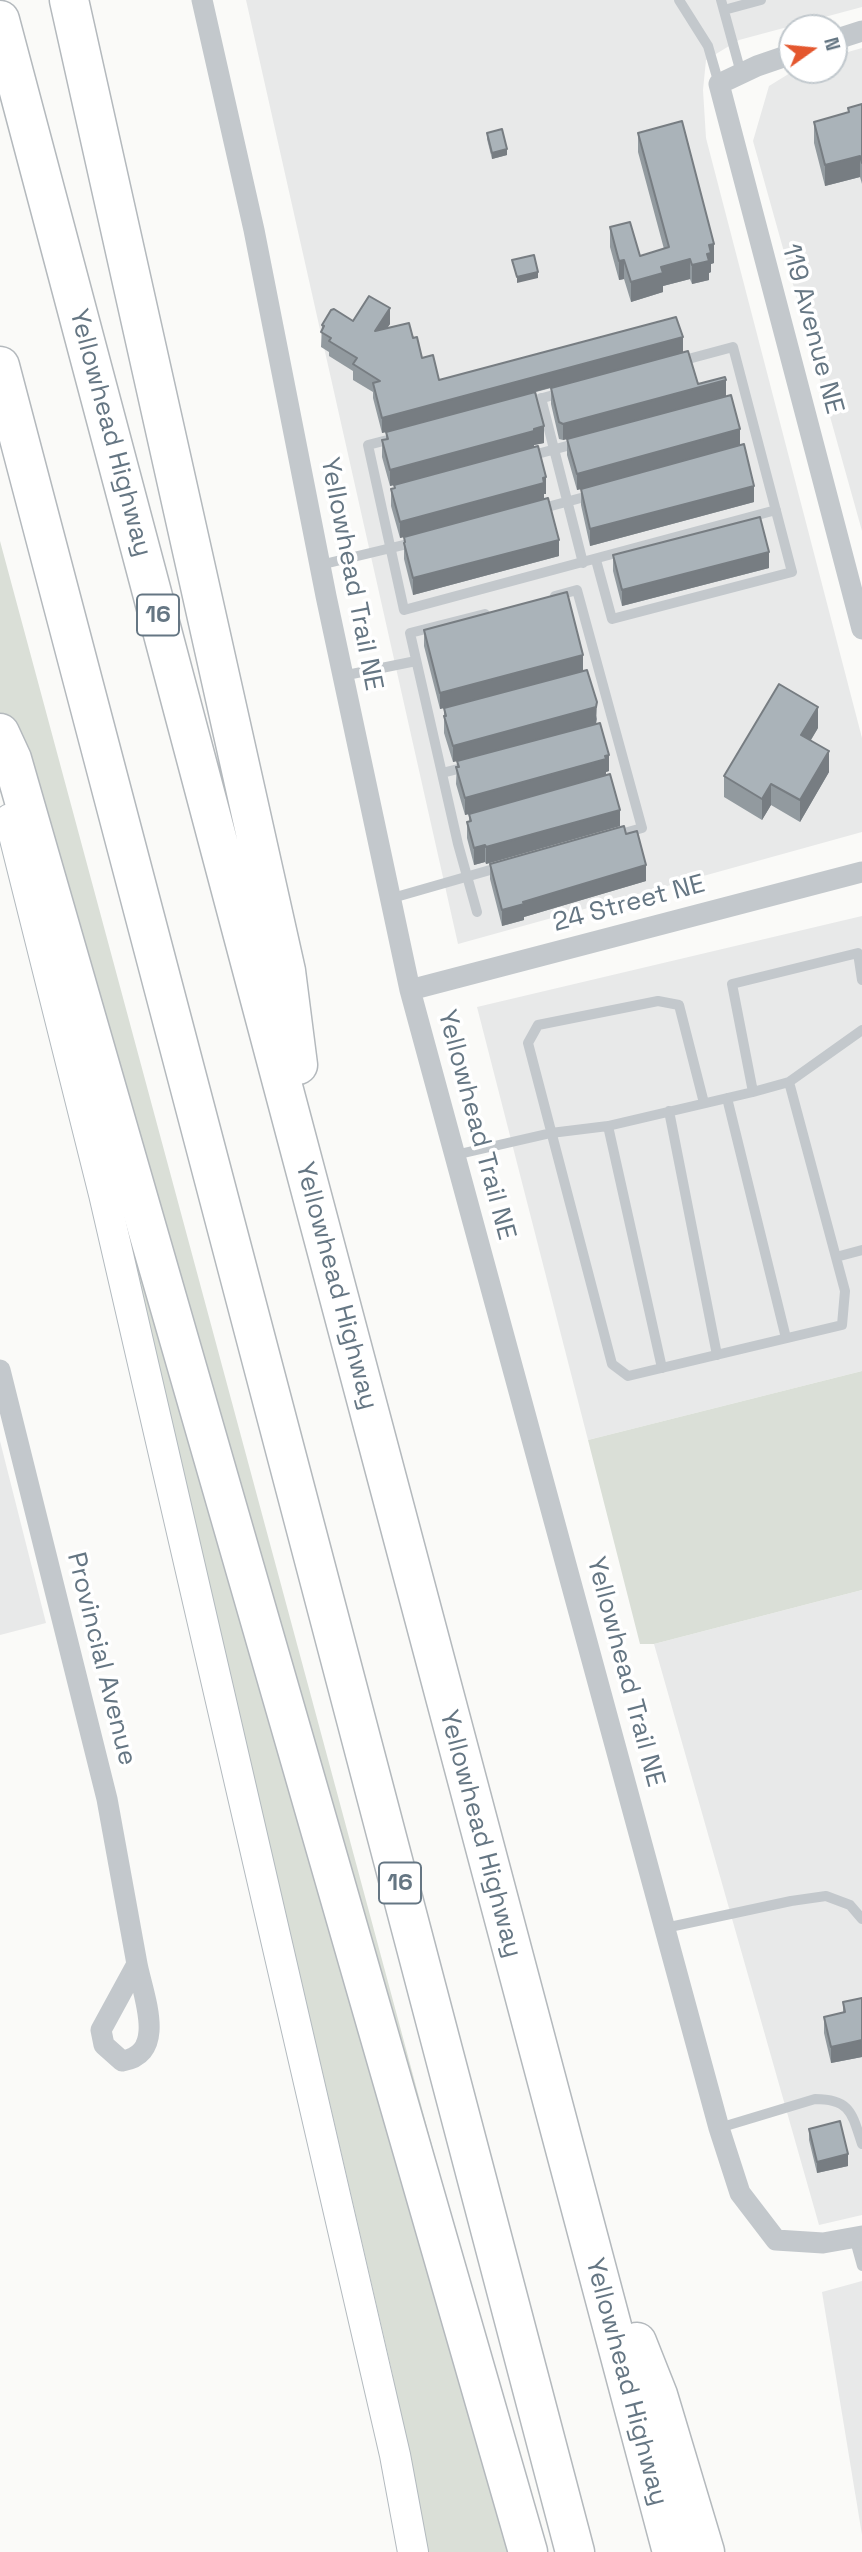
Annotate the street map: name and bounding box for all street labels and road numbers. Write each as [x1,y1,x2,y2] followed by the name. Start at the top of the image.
[774,241,850,417] street label: 119 Avenue NE
[62,306,158,560] street label: Yellowhead Highway
[313,455,389,693] street label: Yellowhead Trail NE
[137,594,179,636] road number: 16
[550,869,708,939] street label: 24 Street NE
[430,1007,522,1243] street label: Yellowhead Trail NE
[288,1159,384,1413] street label: Yellowhead Highway
[59,1549,143,1769] street label: Provincial Avenue
[579,1554,671,1790] street label: Yellowhead Trail NE
[432,1707,528,1961] street label: Yellowhead Highway
[379,1862,421,1904] road number: 16
[578,2255,674,2509] street label: Yellowhead Highway

